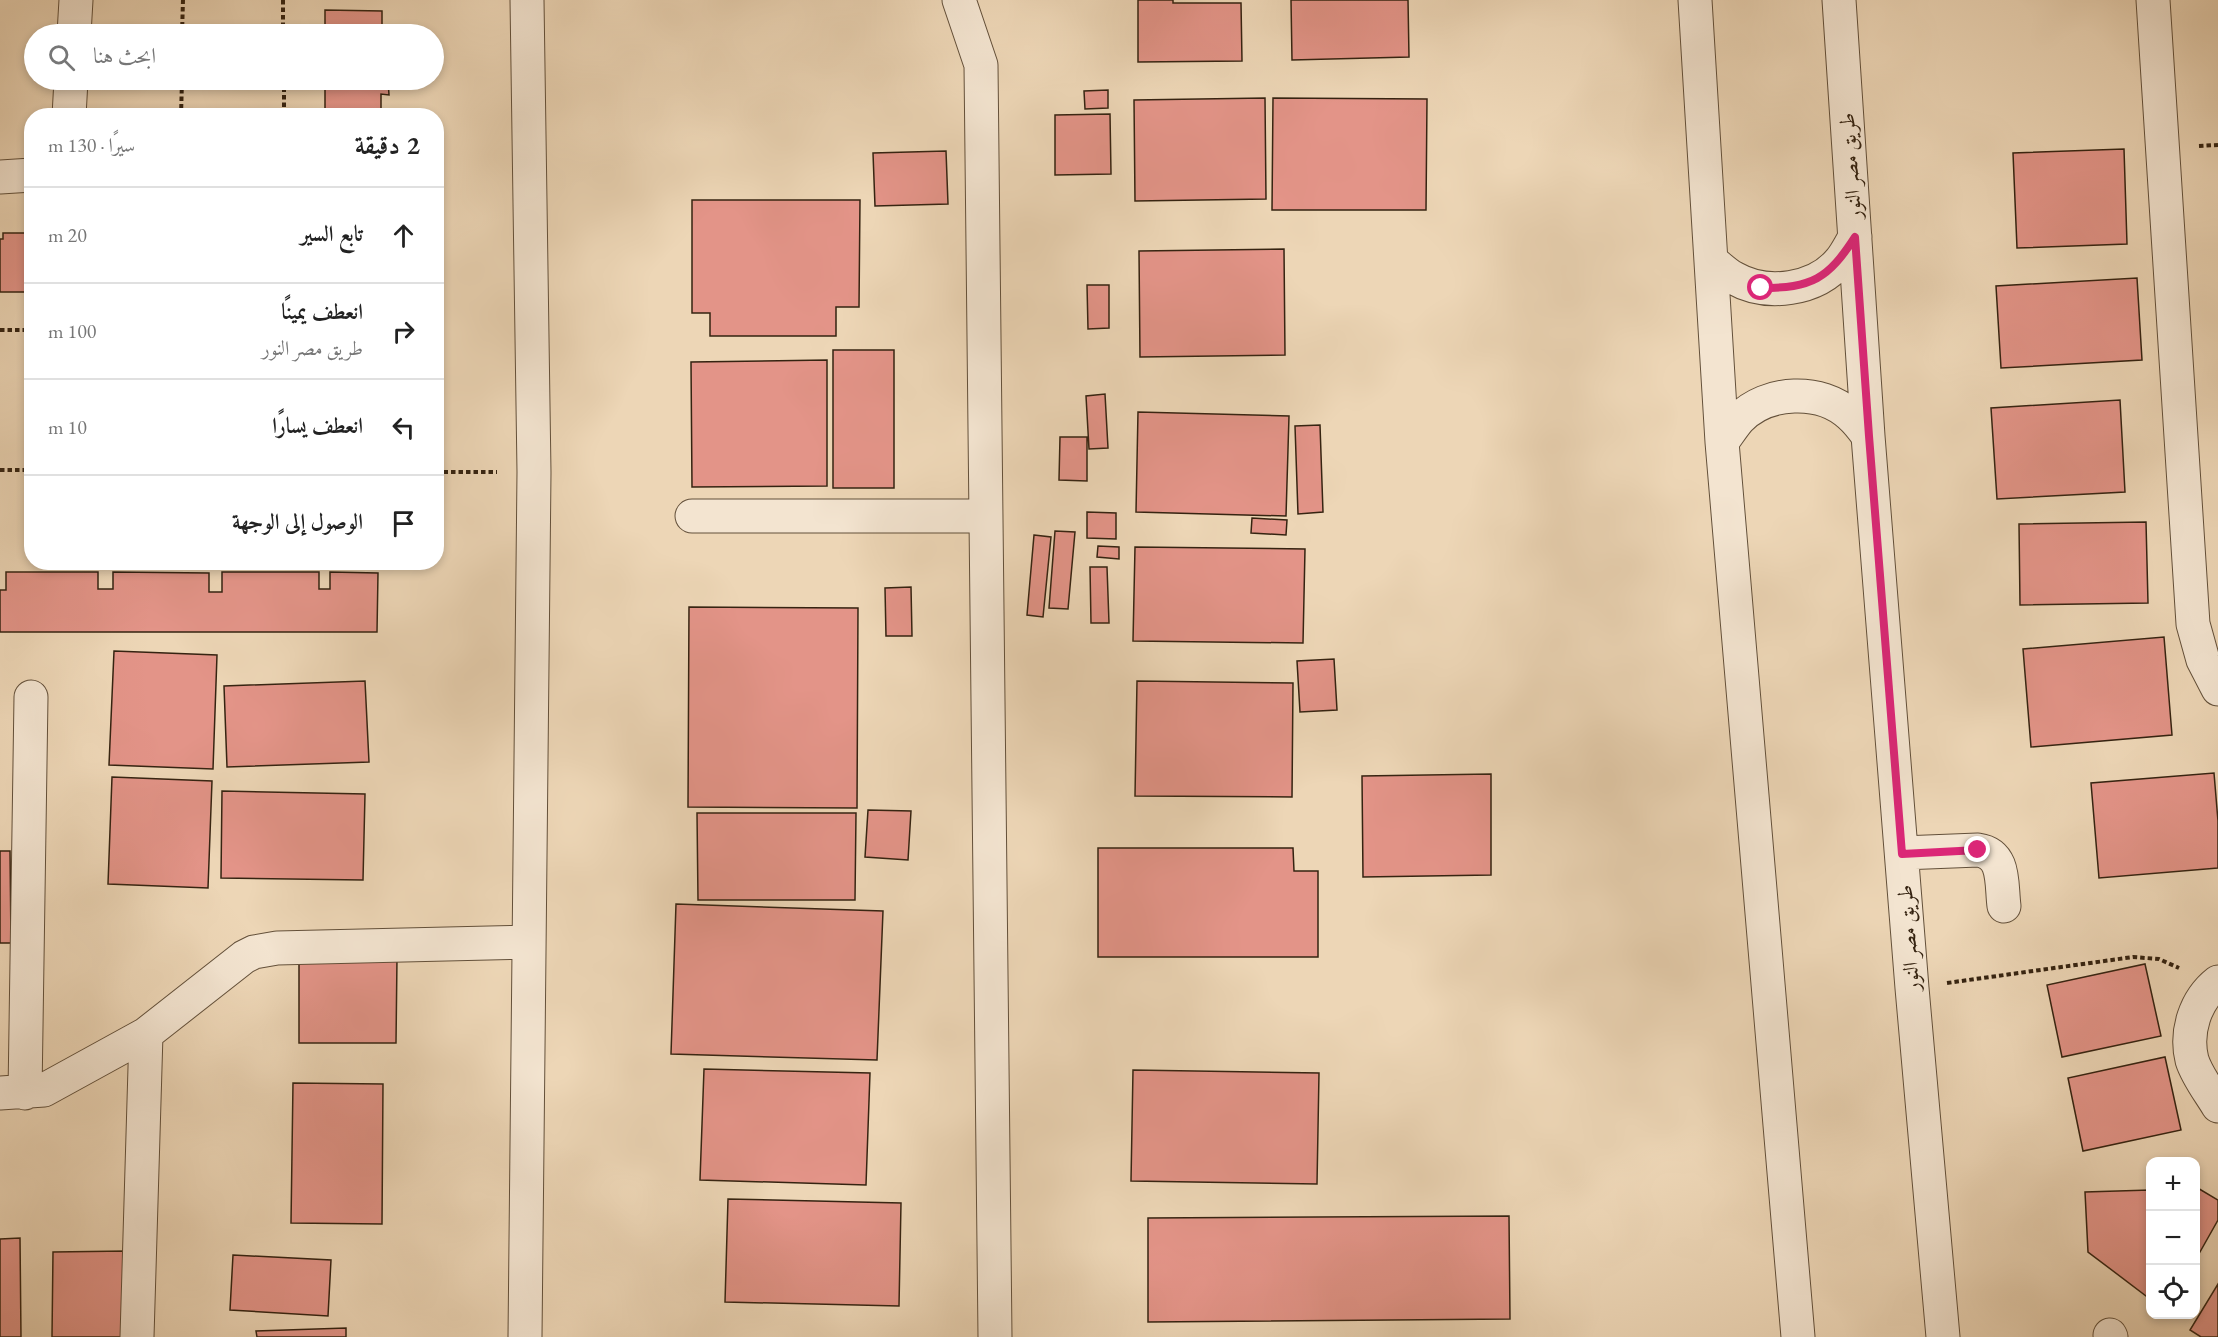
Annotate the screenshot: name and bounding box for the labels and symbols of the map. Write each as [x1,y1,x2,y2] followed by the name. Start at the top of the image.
[1833,112,1868,222] street label: طريق مصر النور
[1747,274,1773,300] route start
[1964,836,1990,862] route end
[1891,884,1926,994] street label: طريق مصر النور

